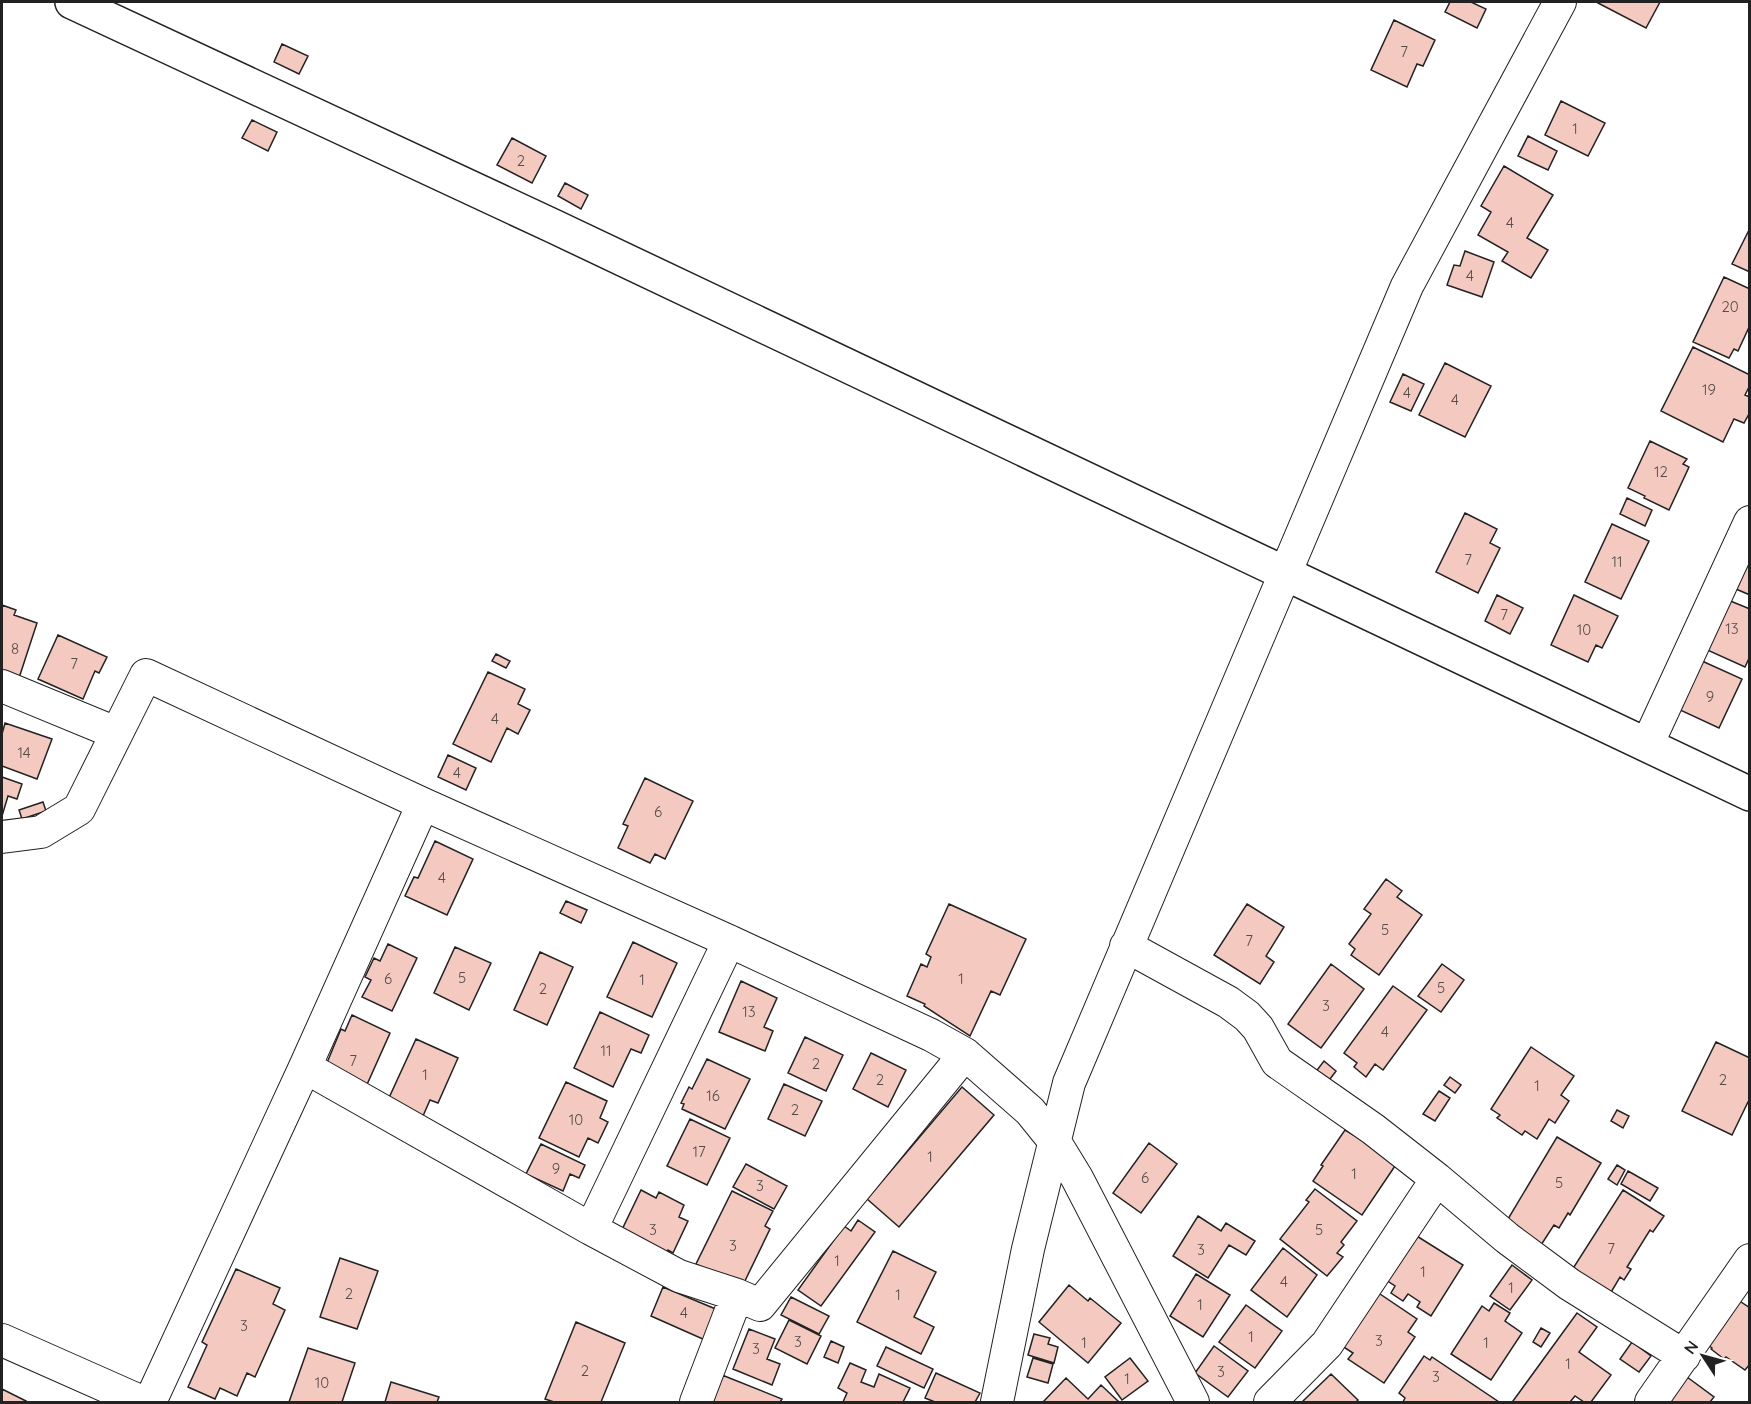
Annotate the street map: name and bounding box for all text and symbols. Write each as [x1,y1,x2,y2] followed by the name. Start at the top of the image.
[1400,42,1408,61] house number: 7
[1572,119,1578,138] house number: 1
[517,151,525,170] house number: 2
[1506,213,1514,232] house number: 4
[1466,266,1474,285] house number: 4
[1721,297,1739,316] house number: 20
[1702,380,1716,399] house number: 19
[1403,383,1411,402] house number: 4
[1451,390,1459,409] house number: 4
[1654,462,1668,481] house number: 12
[1464,550,1472,569] house number: 7
[1611,552,1623,571] house number: 11
[1500,605,1508,624] house number: 7
[1725,619,1739,638] house number: 13
[1577,620,1591,639] house number: 10
[11,639,19,658] house number: 8
[70,654,78,673] house number: 7
[1706,687,1714,706] house number: 9
[491,709,499,728] house number: 4
[17,743,31,762] house number: 14
[453,763,461,782] house number: 4
[654,802,662,821] house number: 6
[438,868,446,887] house number: 4
[1381,920,1389,939] house number: 5
[1245,931,1253,950] house number: 7
[458,968,466,987] house number: 5
[384,969,392,988] house number: 6
[958,969,964,988] house number: 1
[639,970,645,989] house number: 1
[1437,978,1445,997] house number: 5
[539,979,547,998] house number: 2
[1322,996,1330,1015] house number: 3
[742,1002,756,1021] house number: 13
[1381,1022,1389,1041] house number: 4
[600,1041,612,1060] house number: 11
[349,1051,357,1070] house number: 7
[812,1054,820,1073] house number: 2
[422,1065,428,1084] house number: 1
[876,1070,884,1089] house number: 2
[1719,1070,1727,1089] house number: 2
[1534,1076,1540,1095] house number: 1
[706,1086,720,1105] house number: 16
[791,1100,799,1119] house number: 2
[569,1110,583,1129] house number: 10
[692,1142,706,1161] house number: 17
[927,1147,933,1166] house number: 1
[552,1159,560,1178] house number: 9
[1351,1164,1357,1183] house number: 1
[1141,1168,1149,1187] house number: 6
[1555,1173,1563,1192] house number: 5
[756,1176,764,1195] house number: 3
[649,1220,657,1239] house number: 3
[1315,1220,1323,1239] house number: 5
[729,1236,737,1255] house number: 3
[1607,1239,1615,1258] house number: 7
[1197,1240,1205,1259] house number: 3
[834,1251,840,1270] house number: 1
[1420,1262,1426,1281] house number: 1
[1280,1272,1288,1291] house number: 4
[1508,1278,1514,1297] house number: 1
[345,1284,353,1303] house number: 2
[895,1285,901,1304] house number: 1
[1197,1295,1203,1314] house number: 1
[680,1303,688,1322] house number: 4
[240,1316,248,1335] house number: 3
[1673,1326,1733,1386] north arrow
[1248,1327,1254,1346] house number: 1
[1375,1331,1383,1350] house number: 3
[794,1332,802,1351] house number: 3
[1081,1333,1087,1352] house number: 1
[1483,1333,1489,1352] house number: 1
[1679,1337,1702,1358] text: N
[752,1339,760,1358] house number: 3
[1565,1354,1571,1373] house number: 1
[581,1361,589,1380] house number: 2
[1217,1362,1225,1381] house number: 3
[1432,1367,1440,1386] house number: 3
[1124,1369,1130,1388] house number: 1
[315,1373,329,1392] house number: 10

